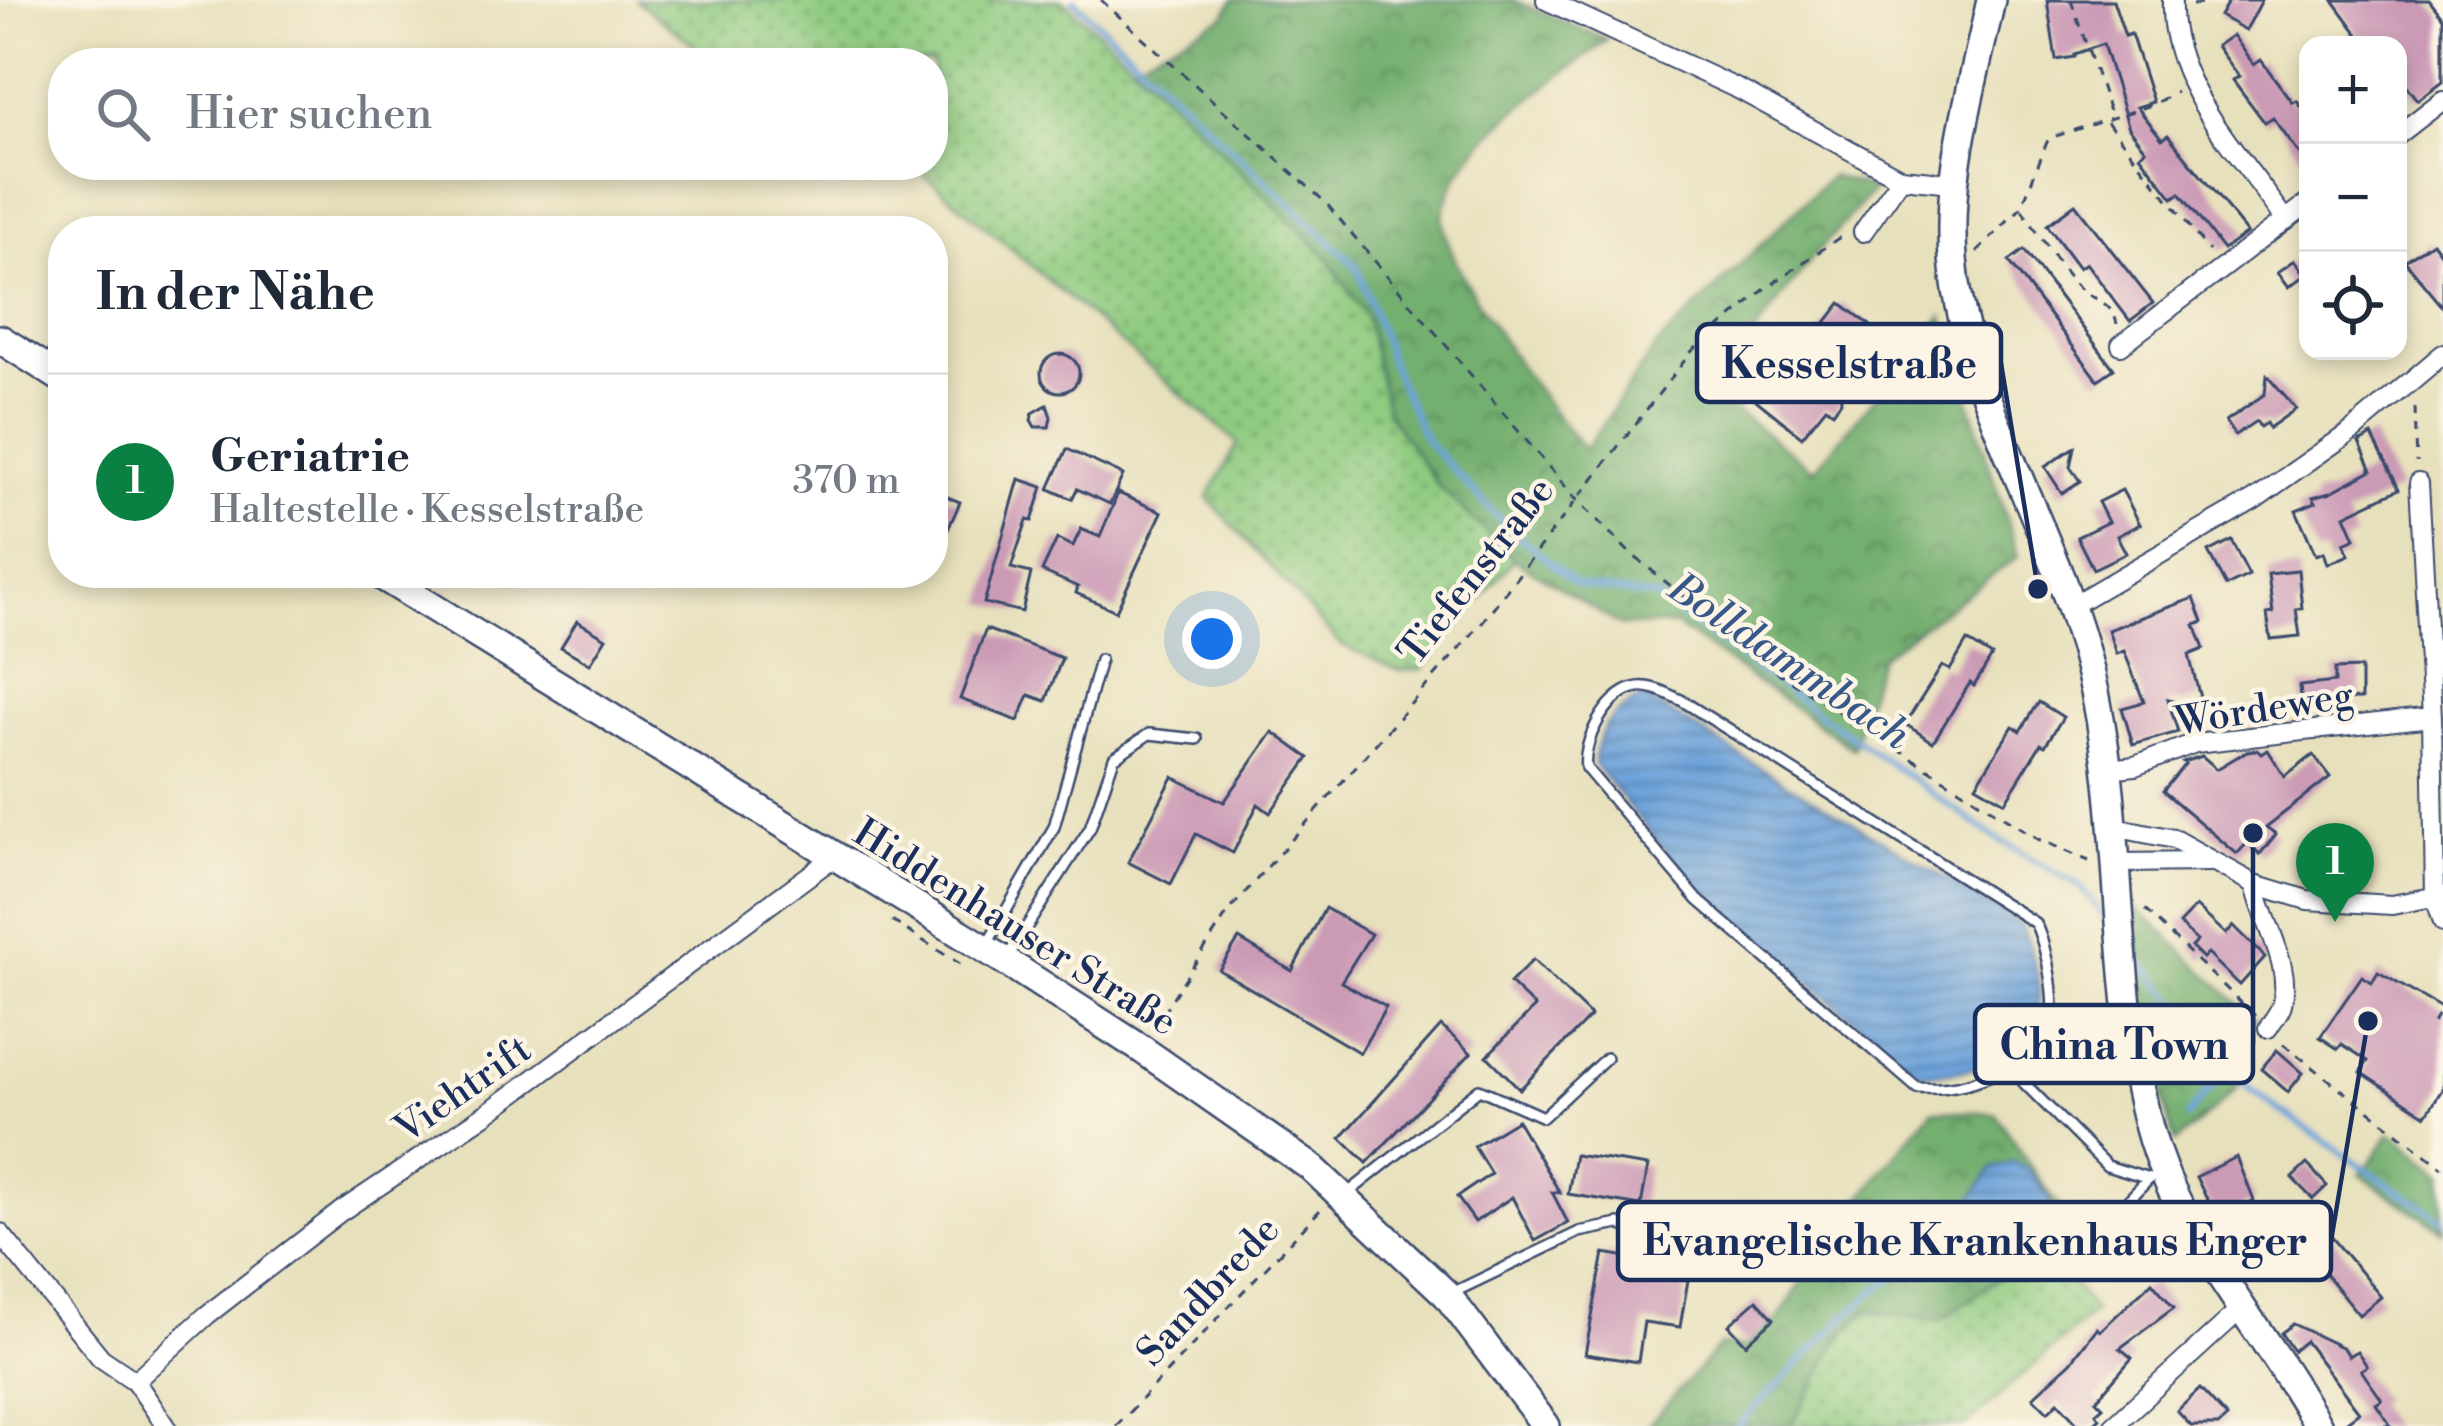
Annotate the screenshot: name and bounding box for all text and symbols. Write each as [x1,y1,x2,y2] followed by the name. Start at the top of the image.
[2299,36,2407,360] map controls
[2299,36,2407,144] button: +
[48,48,948,180] search box
[90,81,156,147] icon: search
[186,86,432,143] text: Hier suchen
[2299,144,2407,252] button: −
[2299,252,2407,360] button: locate
[96,262,375,326] text: In der Nähe
[1697,324,2001,402] callout: Kesselstraße
[1721,339,1977,392] text: Kesselstraße
[210,429,410,486] text: Geriatrie
[126,457,144,506] text: 1
[792,457,900,506] text: 370 m
[1388,468,1566,675] street label: Tiefenstraße
[210,486,644,535] text: Haltestelle · Kesselstraße
[1657,561,1920,763] water label: Bolldammbach
[1182,609,1242,669] your location
[2170,671,2357,748] street label: Wördeweg
[844,809,1186,1048] street label: Hiddenhauser Straße
[2296,823,2374,922] pin: 1
[1975,1005,2253,1083] callout: China Town
[1999,1020,2229,1073] text: China Town
[385,1025,541,1155] street label: Viehtrift
[1618,1202,2331,1280] callout: Evangelische Krankenhaus Enger
[1127,1206,1291,1377] street label: Sandbrede
[1642,1216,2308,1269] text: Evangelische Krankenhaus Enger

